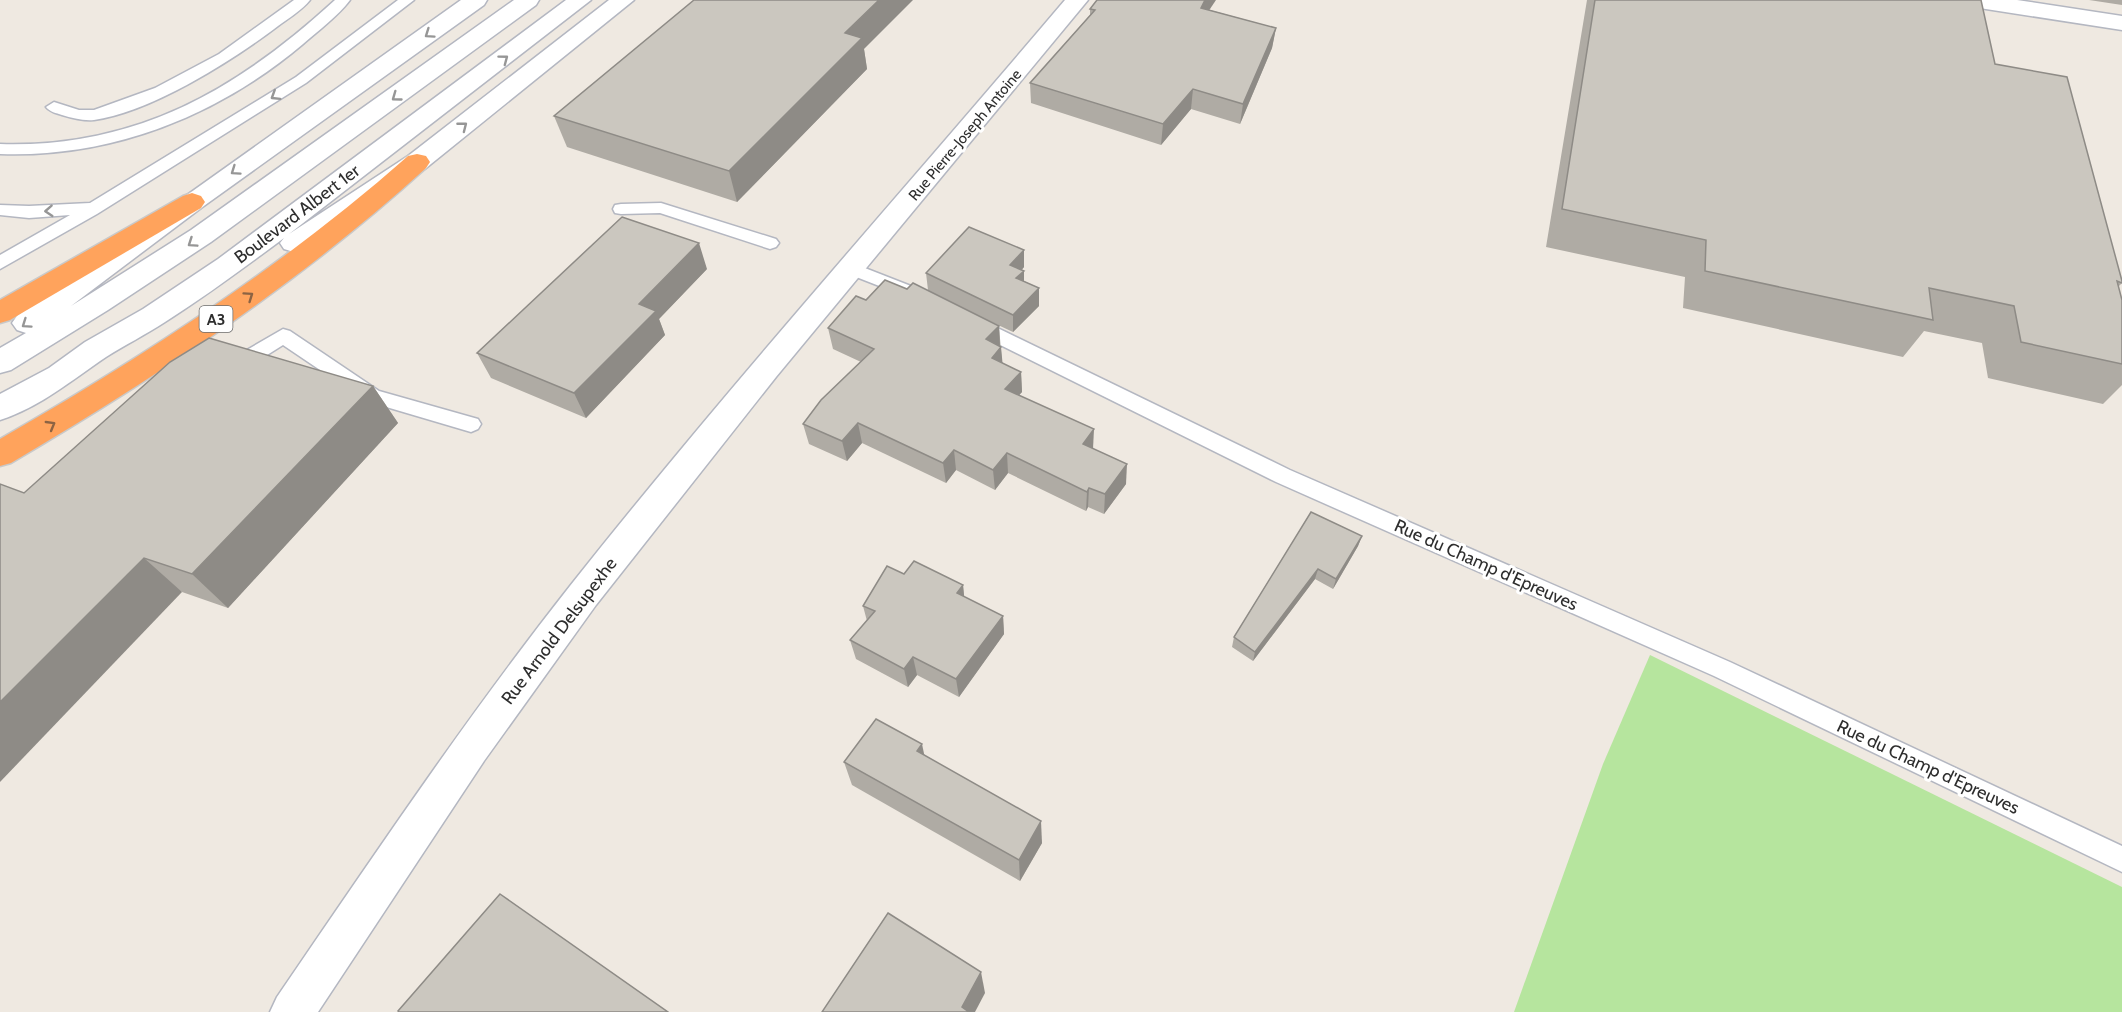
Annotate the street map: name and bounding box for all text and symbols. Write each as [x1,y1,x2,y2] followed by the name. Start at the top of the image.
[424,27,435,38] one-way arrow
[497,55,508,66] one-way arrow
[905,65,1025,204] street label: Rue Pierre-Joseph Antoine
[271,89,281,101] one-way arrow
[392,89,403,100] one-way arrow
[456,123,467,134] one-way arrow
[230,160,364,268] street label: Boulevard Albert 1er
[231,164,242,175] one-way arrow
[44,204,53,217] one-way arrow
[188,236,199,247] one-way arrow
[243,292,254,303] one-way arrow
[200,306,232,332] road number: A3
[22,317,33,328] one-way arrow
[45,421,55,432] one-way arrow
[1391,515,1581,615] street label: Rue du Champ d'Epreuves
[497,553,621,709] street label: Rue Arnold Delsupexhe
[1833,715,2023,819] street label: Rue du Champ d'Epreuves

